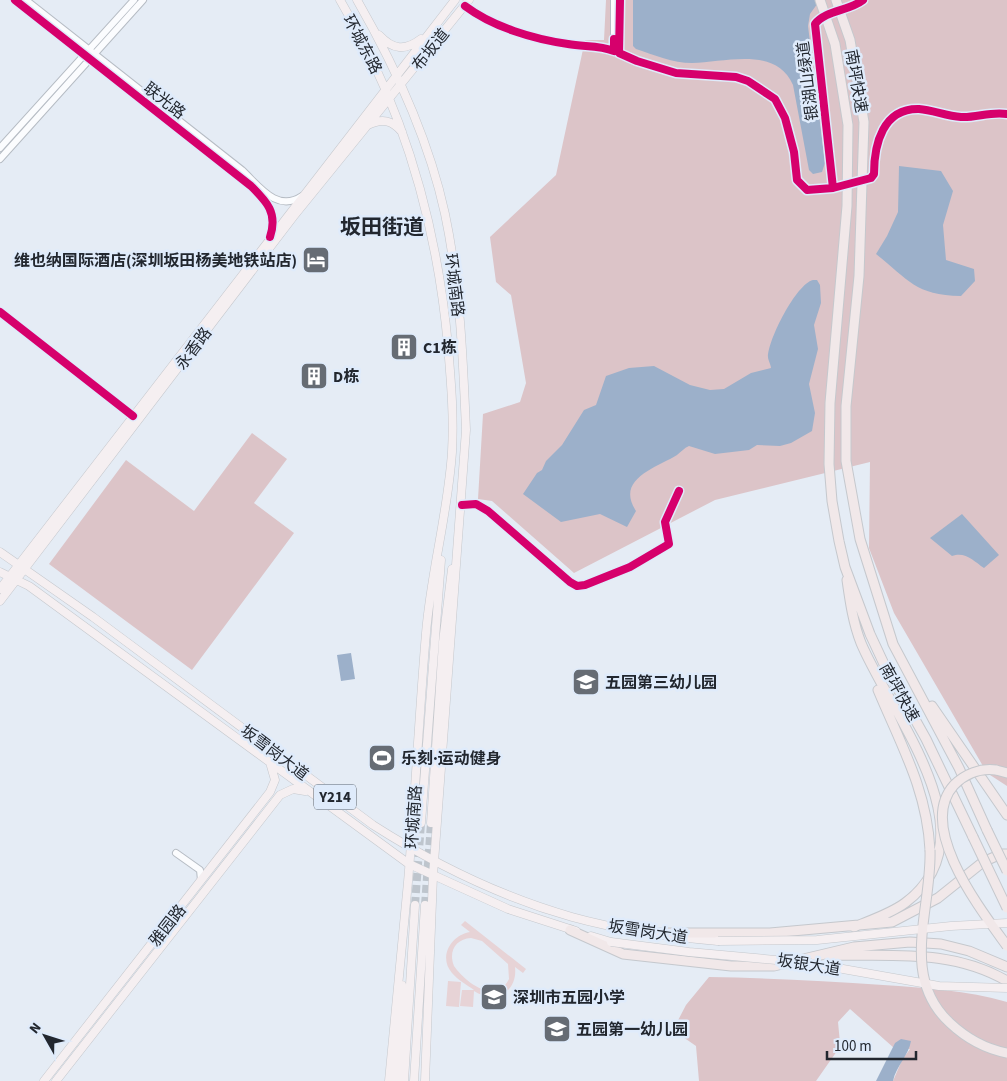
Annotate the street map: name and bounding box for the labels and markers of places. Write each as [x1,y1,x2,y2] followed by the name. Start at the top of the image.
[301,245,331,275] hotel icon: 维也纳国际酒店(深圳坂田杨美地铁站店)
[14,250,297,272] place label: 维也纳国际酒店(深圳坂田杨美地铁站店)
[389,332,419,362] building icon: C1栋
[423,337,457,359] place label: C1栋
[299,361,329,391] building icon: D栋
[333,366,359,388] place label: D栋
[571,667,601,697] school or university icon: 五园第三幼儿园
[605,672,717,694] place label: 五园第三幼儿园
[367,743,397,773] sports icon: 乐刻·运动健身
[401,748,502,770] place label: 乐刻·运动健身
[479,982,509,1012] school or university icon: 深圳市五园小学
[513,987,625,1009] place label: 深圳市五园小学
[542,1014,572,1044] school or university icon: 五园第一幼儿园
[576,1019,688,1041] place label: 五园第一幼儿园

